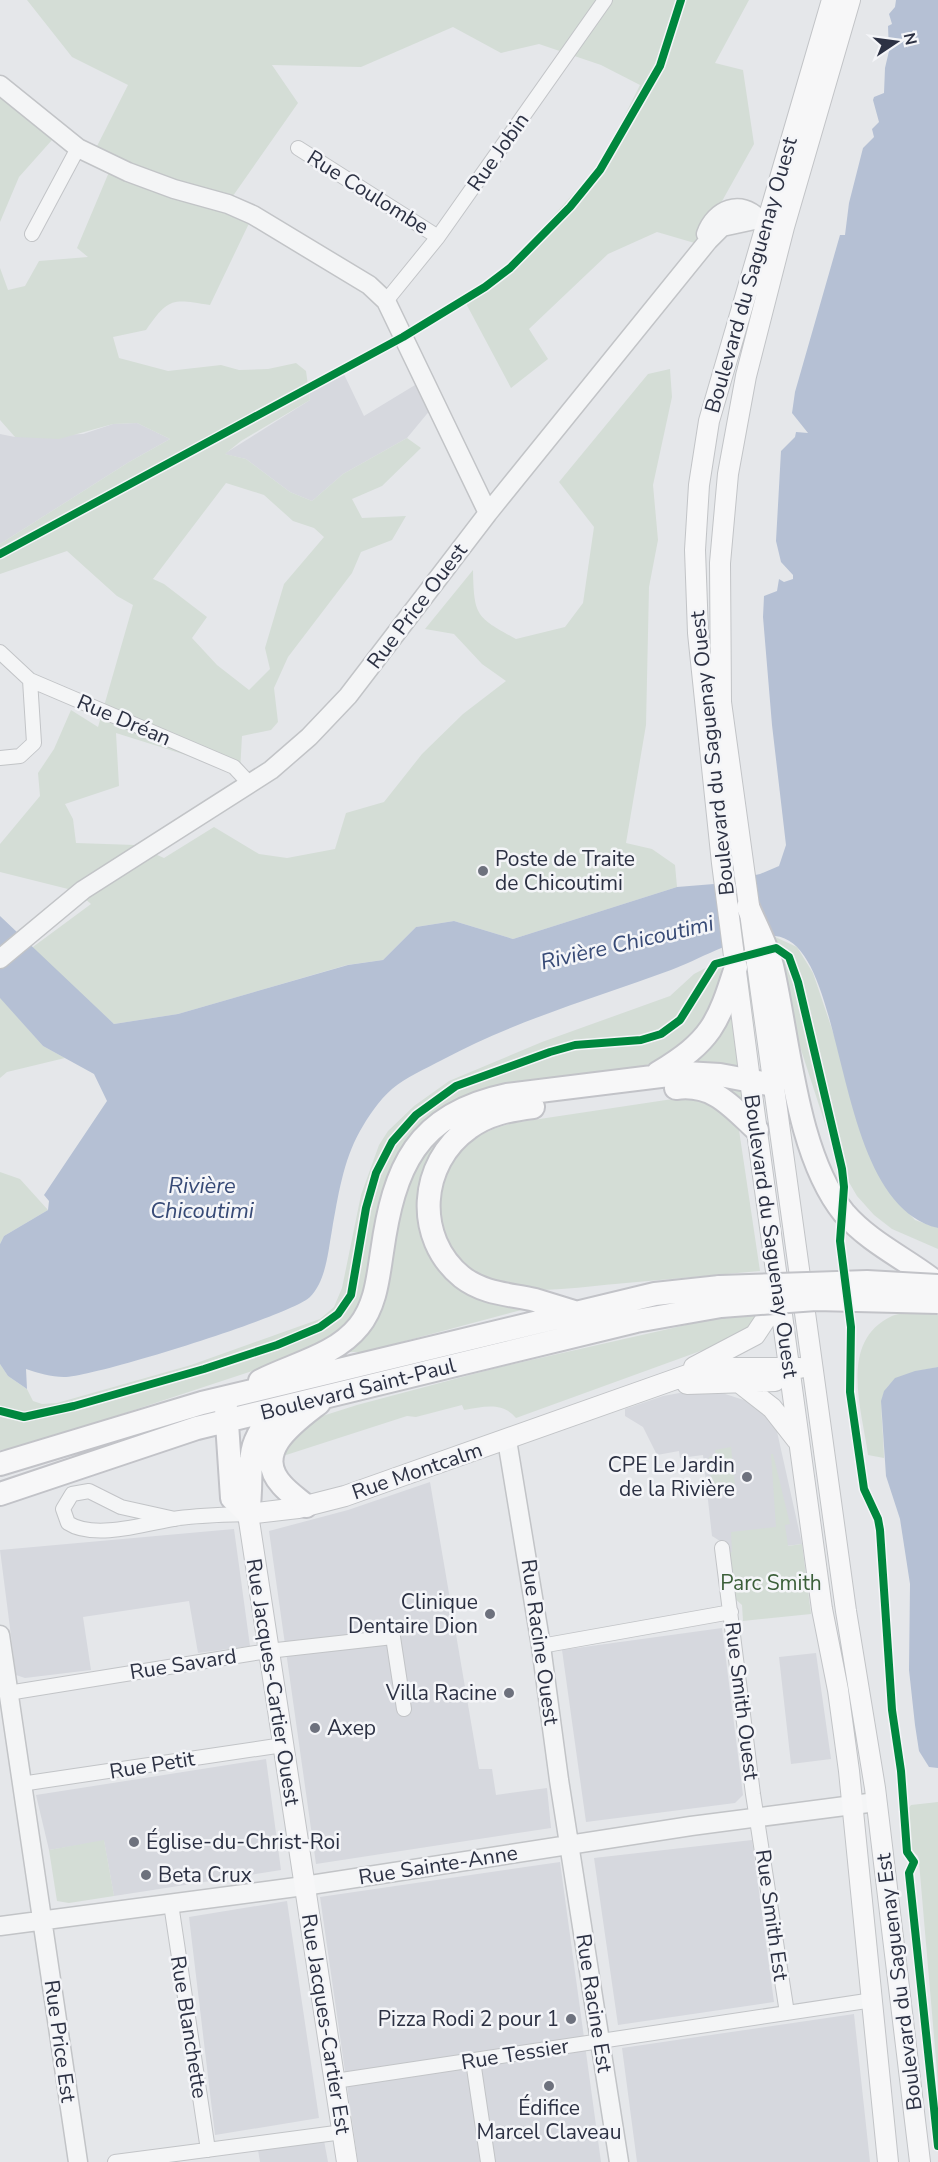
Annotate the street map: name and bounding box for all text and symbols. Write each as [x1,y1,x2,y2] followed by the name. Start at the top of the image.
[866,12,926,72] north arrow
[898,31,922,47] text: N
[461,107,535,197] street label: Rue Jobin
[698,133,804,416] street label: Boulevard du Saguenay Ouest
[302,143,434,241] street label: Rue Coulombe
[361,537,474,674] street label: Rue Price Ouest
[683,609,741,897] street label: Boulevard du Saguenay Ouest
[73,688,175,752] street label: Rue Dréan
[495,845,635,897] place label: Poste de Traite de Chicoutimi
[476,864,490,878] marker: Poste de Traite de Chicoutimi
[538,908,717,977] water label: Rivière Chicoutimi
[737,1093,805,1380] street label: Boulevard du Saguenay Ouest
[150,1171,255,1226] water label: Rivière Chicoutimi
[257,1351,459,1427] street label: Boulevard Saint-Paul
[348,1436,486,1506] street label: Rue Montcalm
[608,1451,735,1503] place label: CPE Le Jardin de la Rivière
[740,1470,754,1484] marker: CPE Le Jardin de la Rivière
[240,1556,306,1808] street label: Rue Jacques-Cartier Ouest
[515,1557,566,1727] street label: Rue Racine Ouest
[720,1569,822,1597] park label: Parc Smith
[348,1588,478,1640] place label: Clinique Dentaire Dion
[483,1607,497,1621] marker: Clinique Dentaire Dion
[718,1620,766,1782] street label: Rue Smith Ouest
[128,1642,238,1686] street label: Rue Savard
[385,1679,497,1707] place label: Villa Racine
[502,1686,516,1700] marker: Villa Racine
[327,1714,376,1742] place label: Axep
[308,1721,322,1735] marker: Axep
[107,1744,197,1786] street label: Rue Petit
[146,1828,340,1856] place label: Église-du-Christ-Roi
[127,1835,141,1849] marker: Église-du-Christ-Roi
[356,1839,520,1891] street label: Rue Sainte-Anne
[749,1848,795,1983] street label: Rue Smith Est
[869,1851,929,2112] street label: Boulevard du Saguenay Est
[158,1861,252,1889] place label: Beta Crux
[139,1868,153,1882] marker: Beta Crux
[295,1912,357,2137] street label: Rue Jacques-Cartier Est
[569,1932,619,2075] street label: Rue Racine Est
[164,1954,214,2100] street label: Rue Blanchette
[38,1978,83,2105] street label: Rue Price Est
[378,2005,559,2033] place label: Pizza Rodi 2 pour 1
[564,2012,578,2026] marker: Pizza Rodi 2 pour 1
[459,2032,571,2076] street label: Rue Tessier
[542,2079,556,2093] marker: Édifice Marcel Claveau
[477,2094,621,2146] place label: Édifice Marcel Claveau

